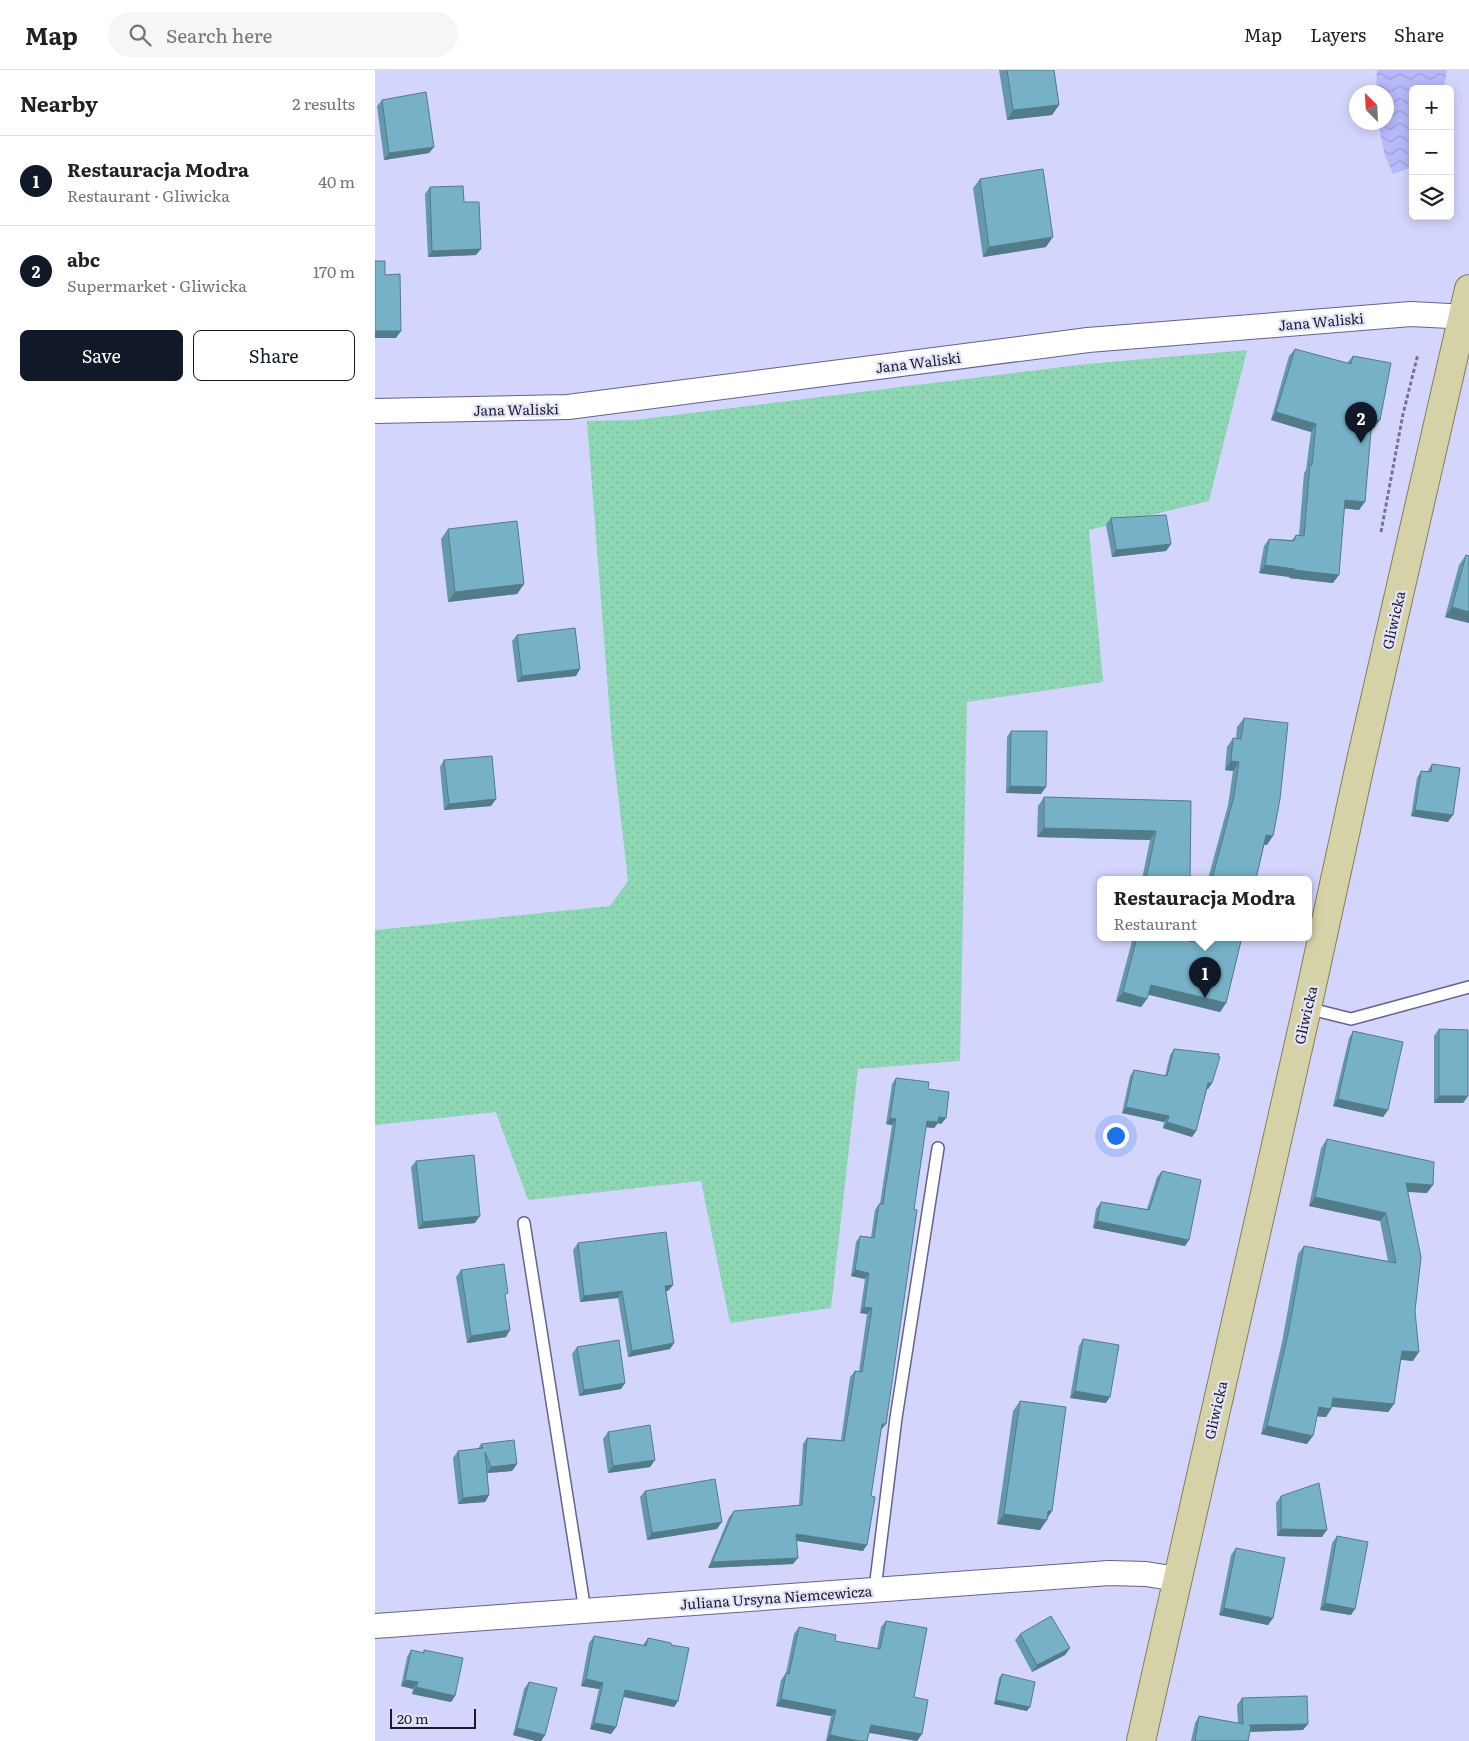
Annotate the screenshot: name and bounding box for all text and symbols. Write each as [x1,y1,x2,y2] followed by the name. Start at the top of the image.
[108,12,458,57] search box
[25,17,78,52] text: Map
[126,21,154,49] icon: search
[166,21,272,49] text: Search here
[1244,21,1282,48] text: Map
[1310,21,1366,48] text: Layers
[1394,21,1444,48] text: Share
[1349,85,1394,130] north arrow
[1409,85,1454,220] map controls
[1409,85,1454,130] button: +
[20,87,98,118] text: Nearby
[292,91,355,115] text: 2 results
[1409,130,1454,175] button: −
[67,155,249,183] text: Restauracja Modra
[33,169,39,193] text: 1
[318,169,355,193] text: 40 m
[1409,175,1454,220] button: layers
[67,183,230,207] text: Restaurant · Gliwicka
[67,245,100,273] text: abc
[32,259,40,283] text: 2
[313,259,355,283] text: 170 m
[67,273,247,297] text: Supermarket · Gliwicka
[1277,307,1365,335] street label: Jana Waliski
[20,330,183,381] button: Save
[193,330,355,381] button: Share
[874,347,962,377] street label: Jana Waliski
[473,398,559,420] street label: Jana Waliski
[1345,402,1377,443] pin: 2
[1377,588,1410,651] street label: Gliwicka
[1097,876,1312,941] popup
[1114,883,1295,911] text: Restauracja Modra
[1114,911,1197,935] text: Restaurant
[1189,957,1221,998] pin: 1
[1289,983,1322,1046] street label: Gliwicka
[1103,1123,1129,1149] your location
[1199,1378,1232,1441] street label: Gliwicka
[679,1580,873,1614] street label: Juliana Ursyna Niemcewicza
[390,1706,476,1729] scale bar
[397,1708,429,1728] text: 20 m

